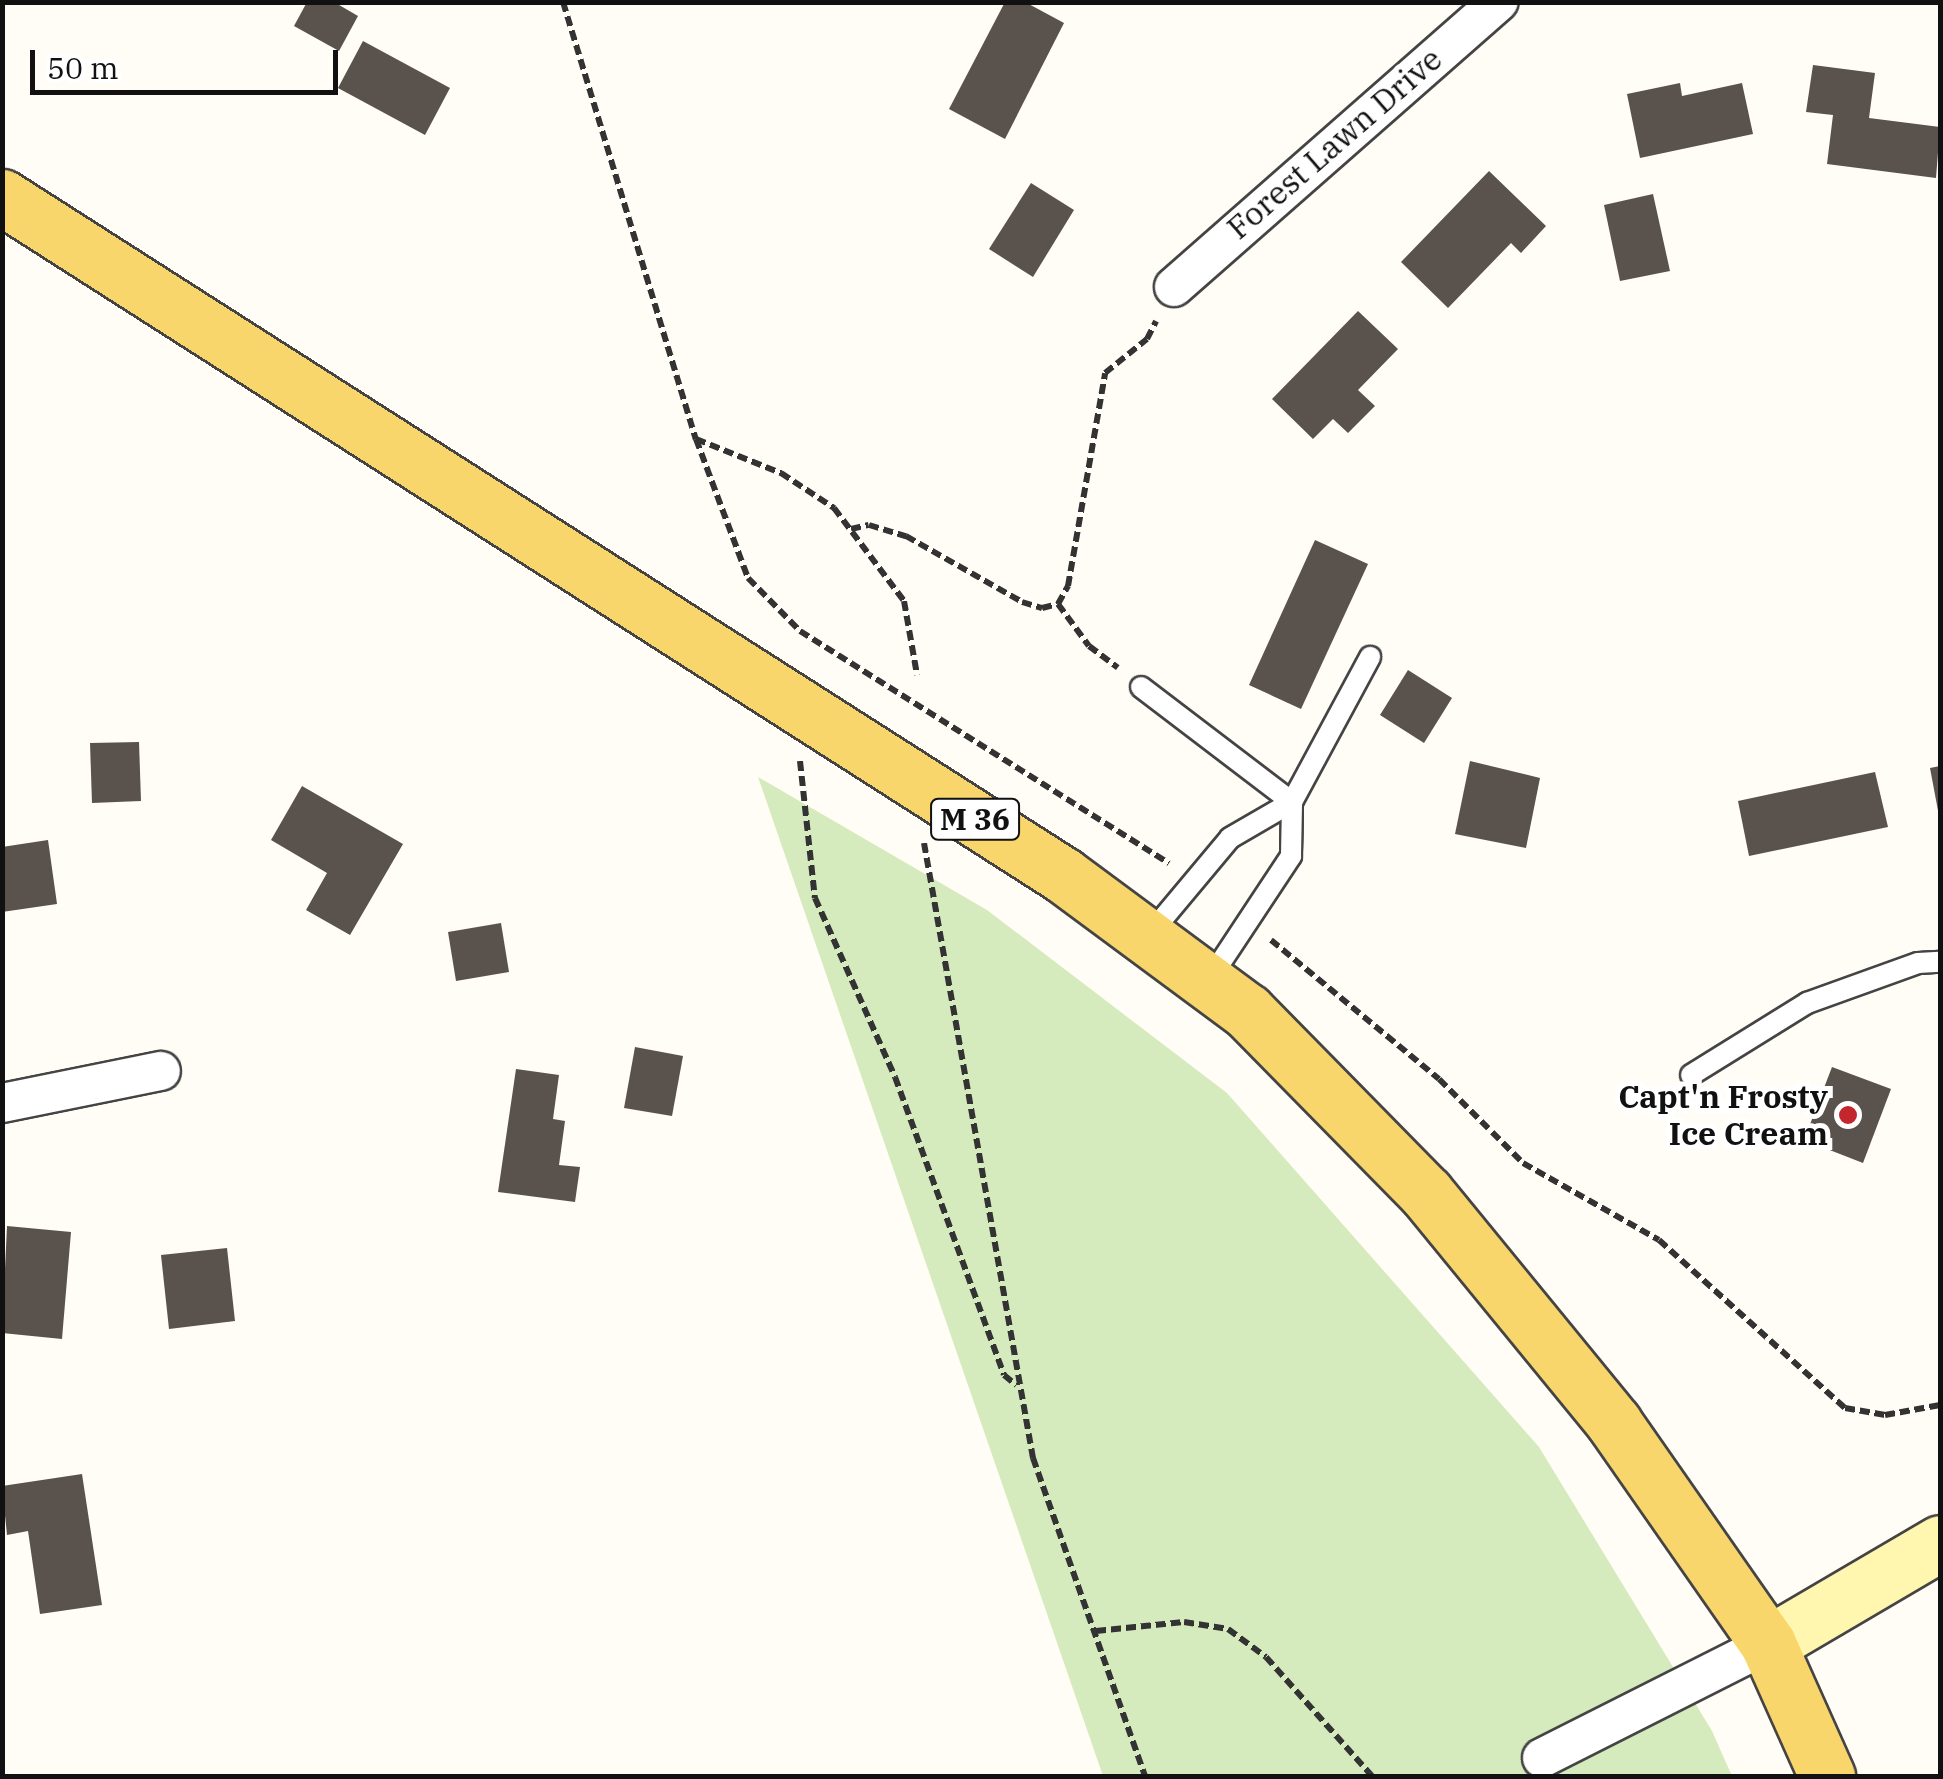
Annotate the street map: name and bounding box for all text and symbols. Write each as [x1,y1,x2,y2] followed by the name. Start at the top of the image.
[35,30,342,92] scale bar
[1219,39,1449,247] street label: Forest Lawn Drive
[47,48,119,87] text: 50 m
[930,794,1020,844] road number: M 36
[1618,1078,1828,1153] place label: Capt'n Frosty Ice Cream
[1837,1104,1859,1126] marker: Capt'n Frosty Ice Cream

